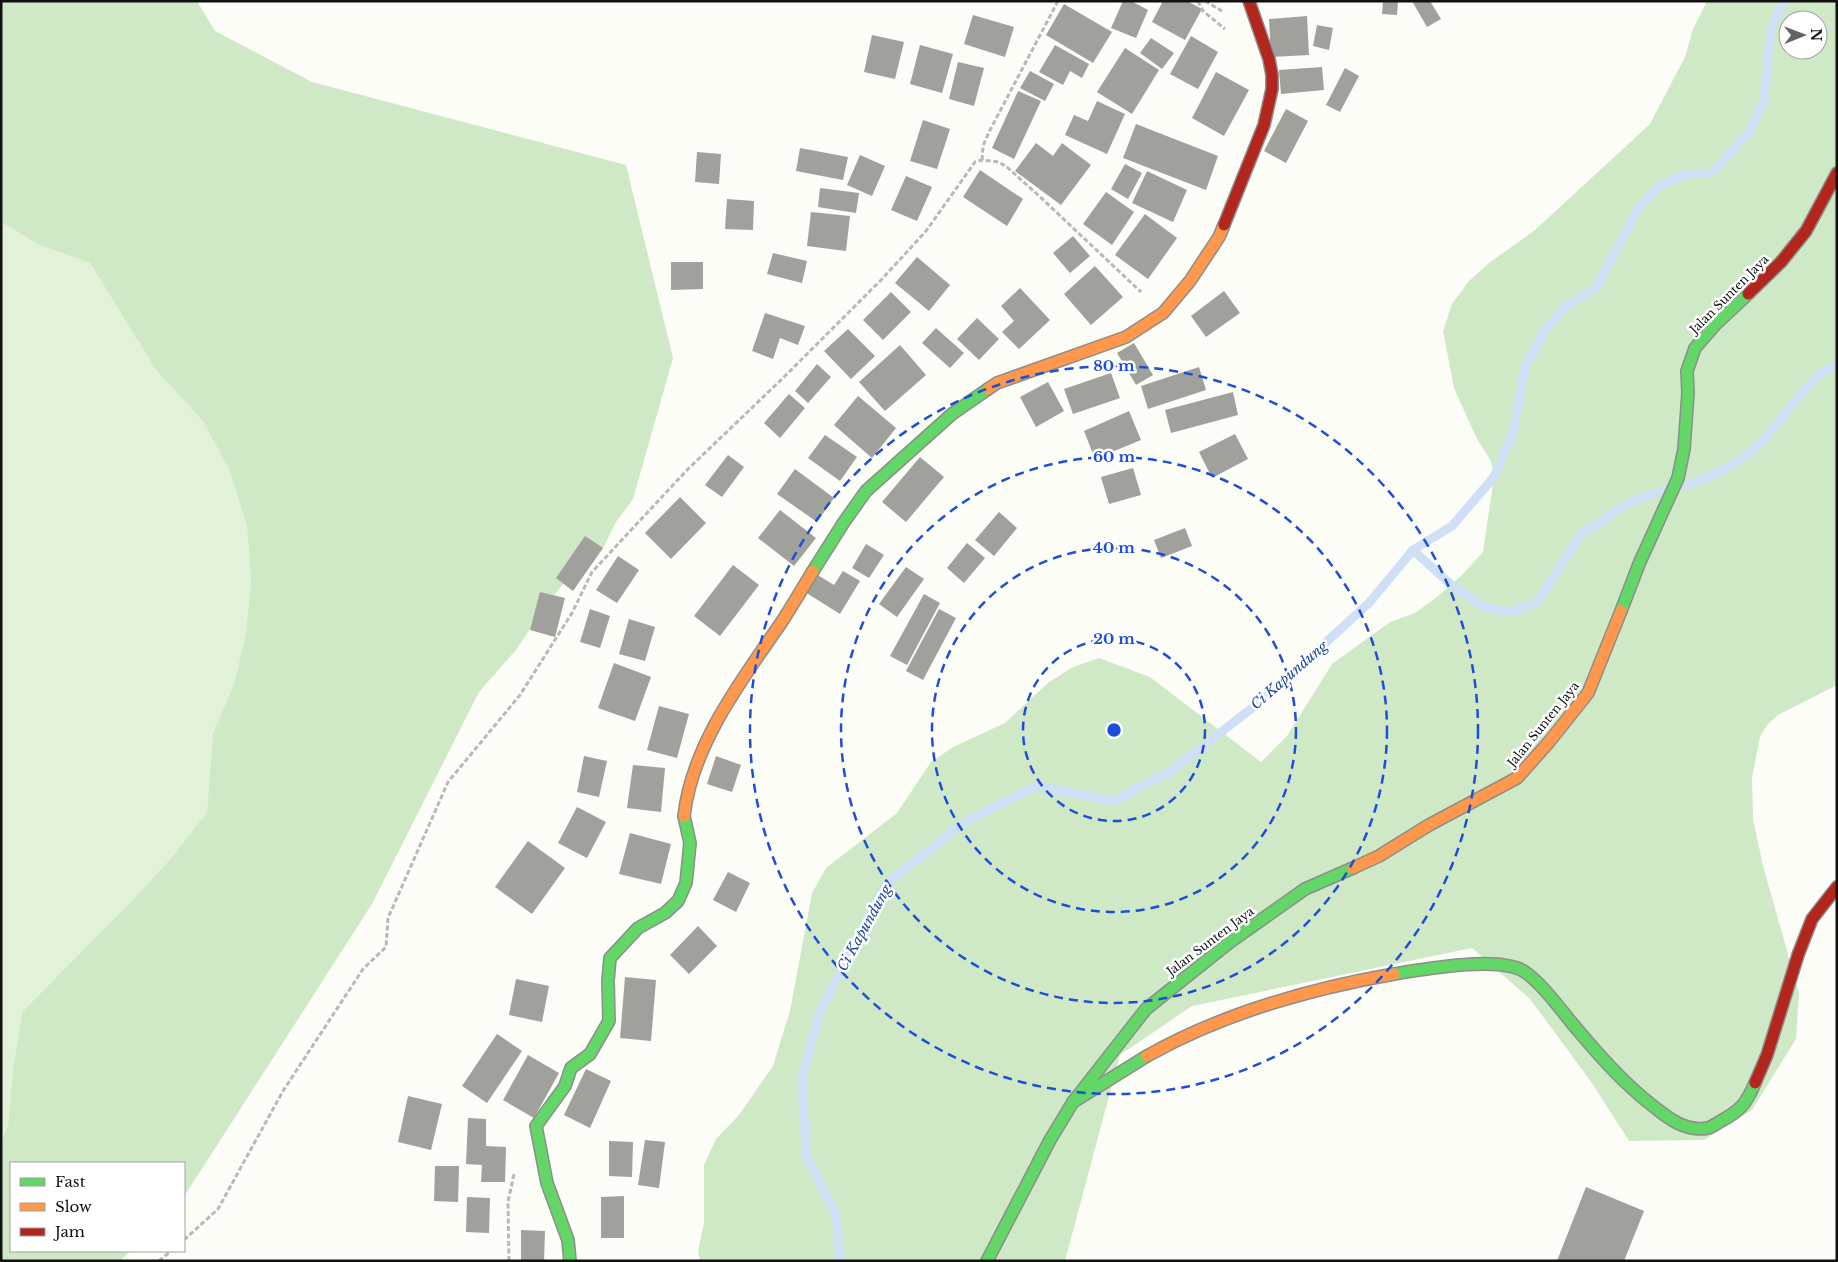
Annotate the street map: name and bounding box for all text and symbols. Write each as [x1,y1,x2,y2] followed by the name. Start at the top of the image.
[1778,10,1828,60] north arrow
[1807,28,1825,42] text: N
[1685,251,1772,338] street label: Jalan Sunten Jaya
[1093,356,1135,375] text: 80 m
[1093,447,1135,466] text: 60 m
[1093,538,1135,557] text: 40 m
[1093,629,1135,648] text: 20 m
[1247,636,1332,713] water label: Ci Kapundung
[1503,678,1582,771] street label: Jalan Sunten Jaya
[1105,721,1123,739] centre of rings
[833,881,896,974] water label: Ci Kapundung
[1162,903,1257,980] street label: Jalan Sunten Jaya
[10,1162,185,1252] legend
[55,1172,86,1191] text: Fast
[55,1197,92,1216] text: Slow
[53,1222,85,1241] text: Jam

